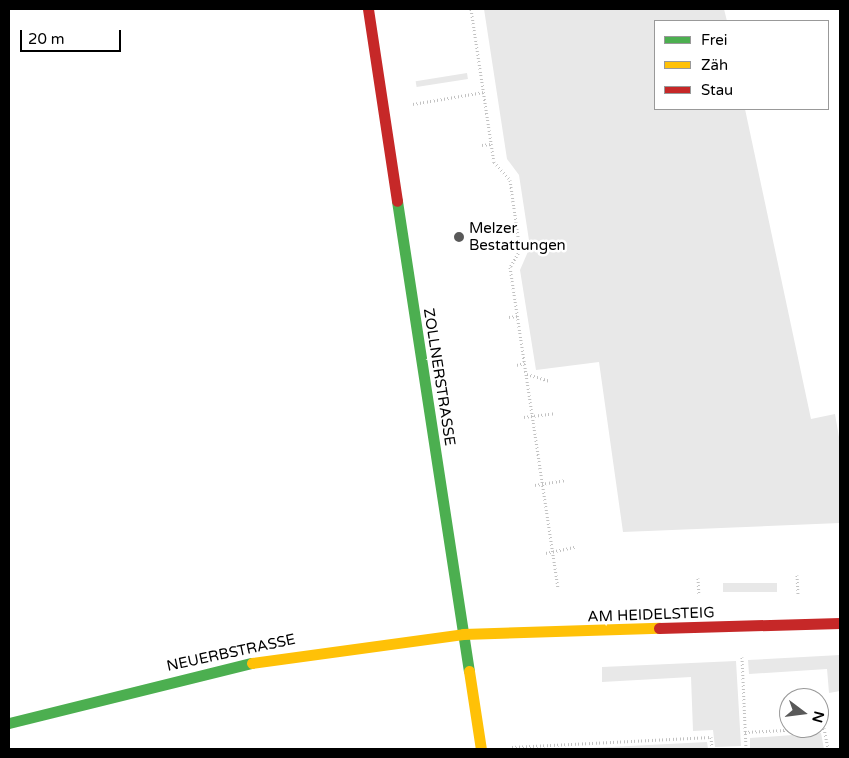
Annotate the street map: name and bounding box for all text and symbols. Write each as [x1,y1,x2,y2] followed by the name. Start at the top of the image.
[22,20,124,52] scale bar
[654,20,829,110] legend
[28,30,65,48] text: 20 m
[701,31,727,49] text: Frei
[701,56,728,74] text: Zäh
[701,81,733,99] text: Stau
[469,219,566,254] place label: Melzer Bestattungen
[453,231,465,243] marker: Melzer Bestattungen
[419,307,459,447] street label: ZOLLNERSTRASSE
[587,604,715,626] street label: AM HEIDELSTEIG
[165,631,297,675] street label: NEUERBSTRASSE
[779,688,829,738] north arrow
[808,709,828,724] text: N

